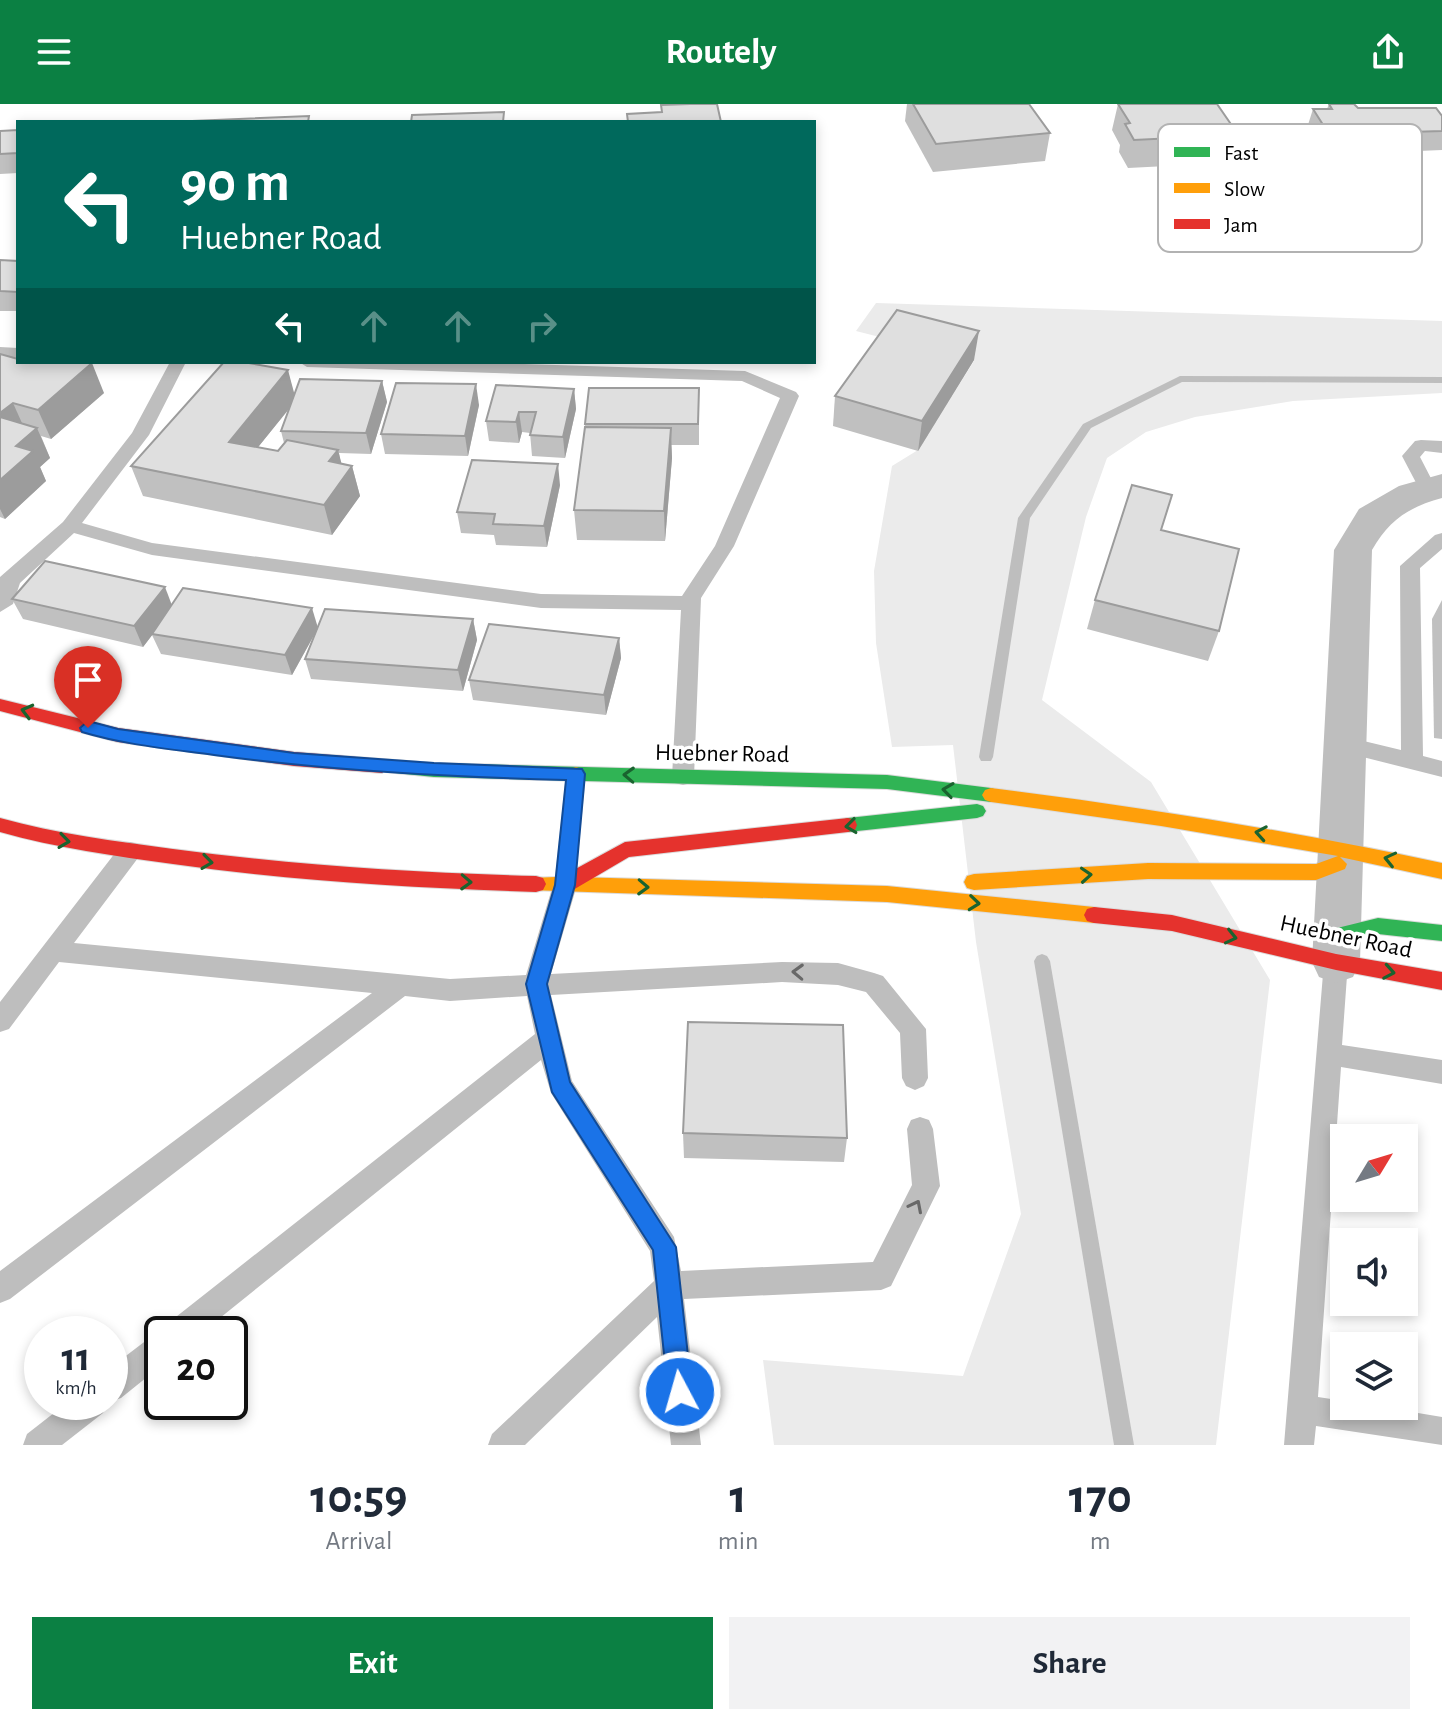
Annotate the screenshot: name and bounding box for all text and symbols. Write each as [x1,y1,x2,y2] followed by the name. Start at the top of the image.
[32,30,76,74] icon: menu
[1366,30,1410,74] icon: share
[666,34,776,70] text: Routely
[1158,124,1422,252] legend
[1224,142,1258,164] text: Fast
[48,152,152,256] icon: left
[180,155,290,211] text: 90 m
[1224,178,1265,200] text: Slow
[1224,214,1258,236] text: Jam
[180,220,382,256] text: Huebner Road
[268,304,312,348] icon: left
[352,304,396,348] icon: ahead
[436,304,480,348] icon: ahead
[520,304,564,348] icon: right
[54,646,122,728] pin
[66,658,110,702] icon: arrive
[20,704,34,721] one-way arrow
[655,741,789,767] street label: Huebner Road
[622,767,635,784] one-way arrow
[942,782,955,799] one-way arrow
[844,817,857,834] one-way arrow
[1255,826,1268,843] one-way arrow
[57,832,71,849] one-way arrow
[1384,851,1397,868] one-way arrow
[200,853,214,870] one-way arrow
[1080,867,1093,884] one-way arrow
[460,873,473,891] one-way arrow
[637,878,650,896] one-way arrow
[968,894,981,911] one-way arrow
[1278,911,1414,963] street label: Huebner Road
[1224,928,1237,945] one-way arrow
[1382,962,1396,979] one-way arrow
[791,964,804,981] one-way arrow
[1330,1124,1418,1212] north arrow
[1330,1124,1418,1420] map controls
[906,1200,922,1215] one-way arrow
[1330,1228,1418,1316] button: sound
[144,1316,248,1420] speed limit sign: 20
[1330,1332,1418,1420] button: layers
[62,1338,90,1378] text: 11
[638,1350,722,1434] position arrow
[55,1378,97,1398] text: km/h
[310,1474,408,1522] text: 10:59
[729,1474,747,1522] text: 1
[1069,1474,1132,1522] text: 170
[325,1528,392,1554] text: Arrival
[718,1528,758,1554] text: min
[1090,1528,1111,1554] text: m
[32,1617,713,1709] button: Exit
[729,1617,1410,1709] button: Share

